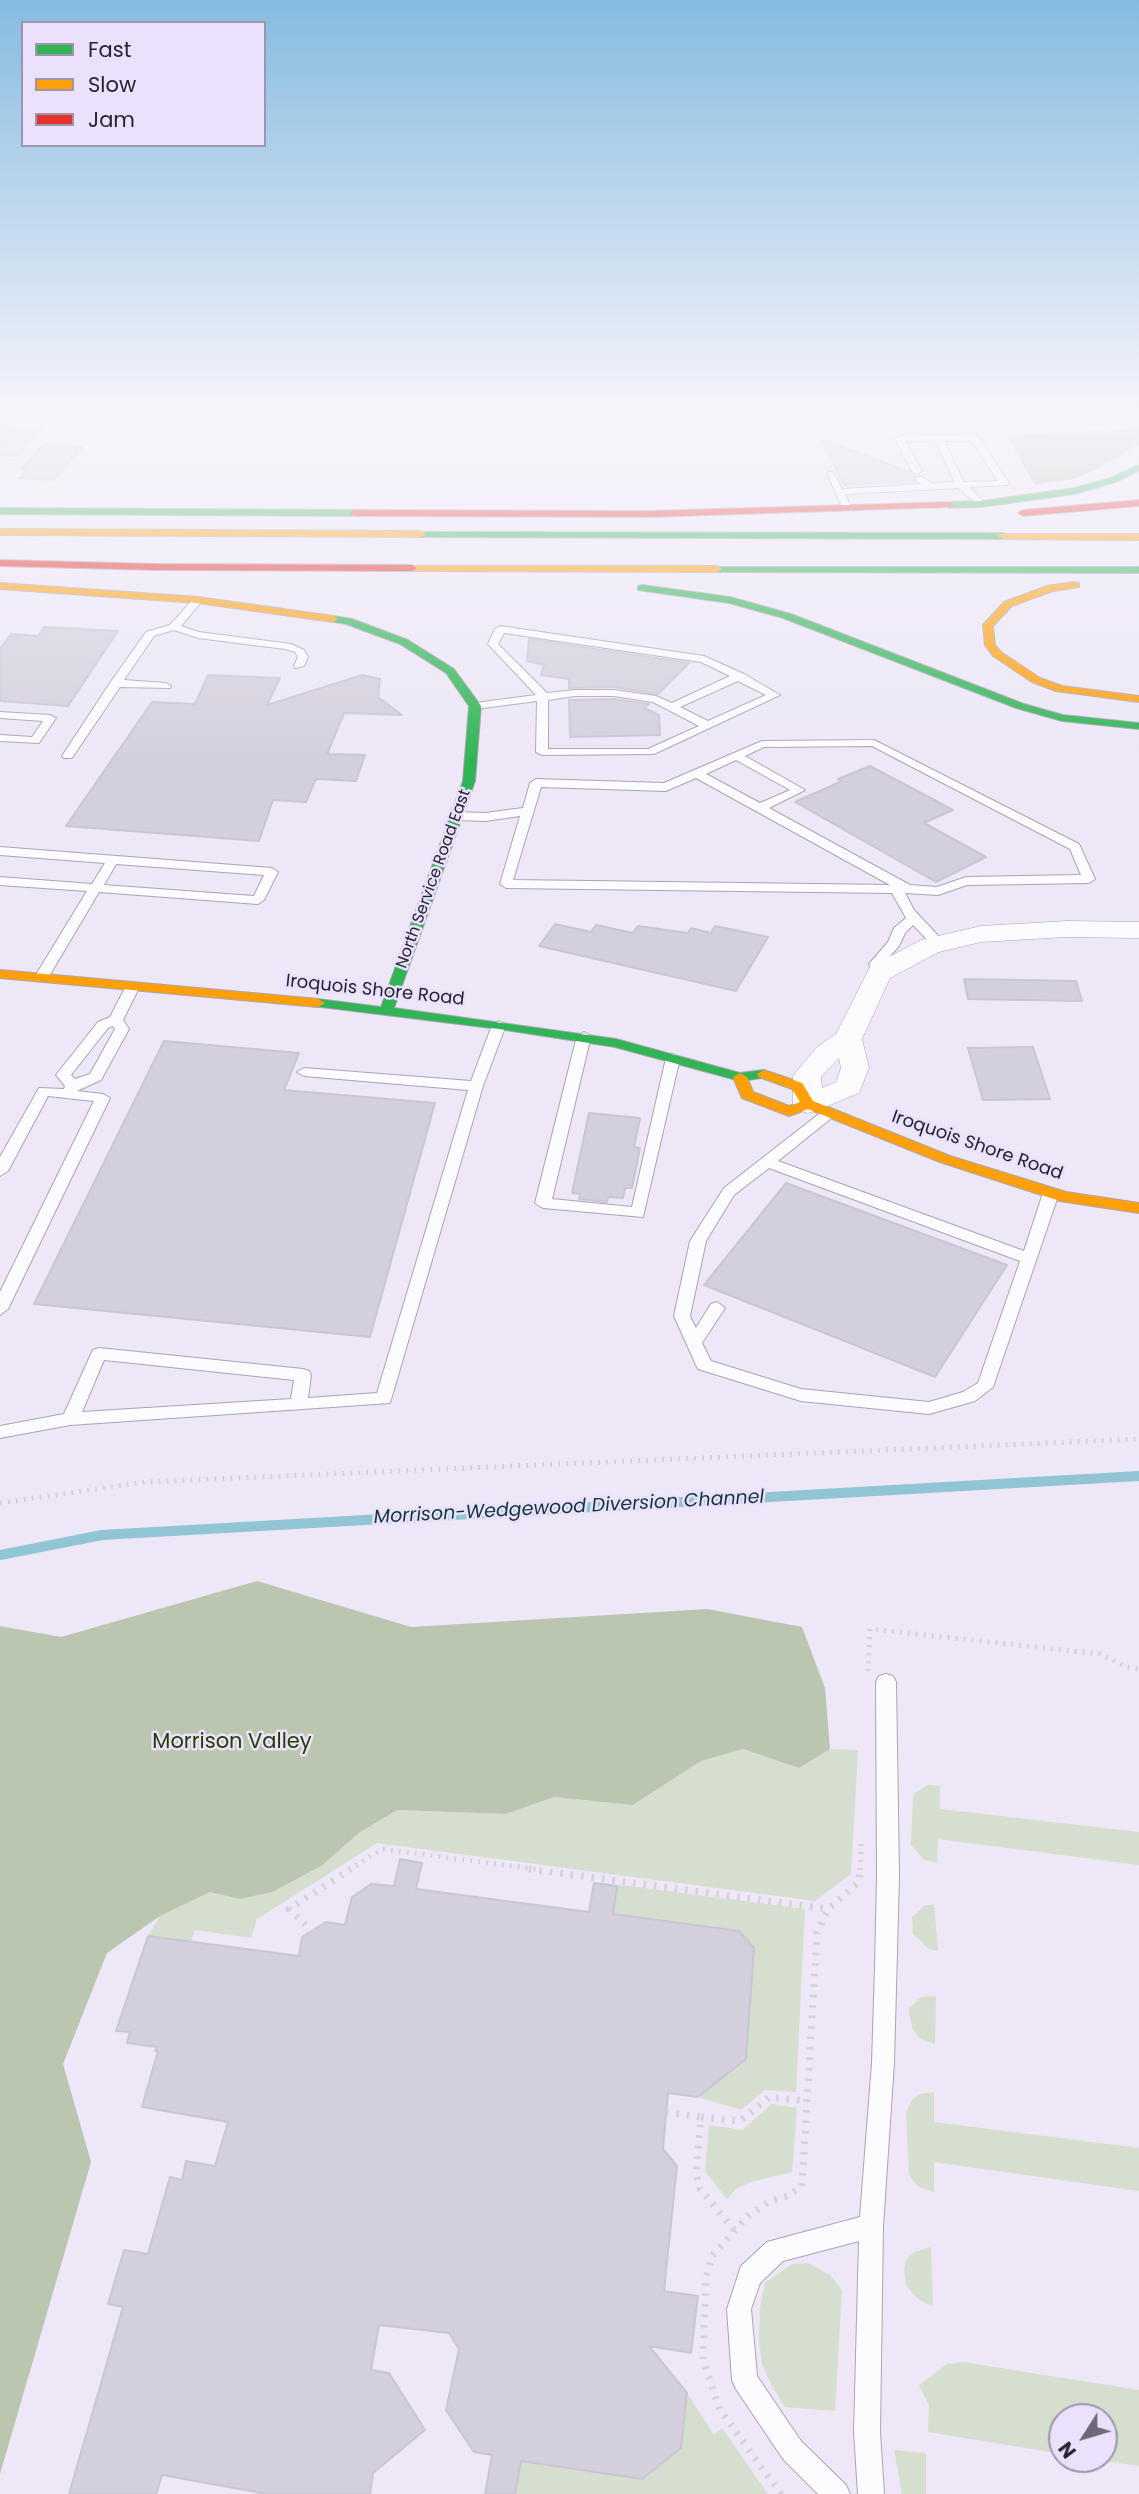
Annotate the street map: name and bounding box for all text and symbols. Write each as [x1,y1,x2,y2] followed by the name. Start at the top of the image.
[21,21,266,147] legend
[88,35,131,64] text: Fast
[88,70,136,99] text: Slow
[88,105,135,134] text: Jam
[393,787,475,971] street label: North Service Road East
[285,971,465,1011] street label: Iroquois Shore Road
[889,1107,1065,1185] street label: Iroquois Shore Road
[373,1486,765,1530] water label: Morrison-Wedgewood Diversion Channel
[152,1730,312,1756] park label: Morrison Valley
[1048,2403,1118,2473] north arrow
[1052,2436,1083,2464] text: N

